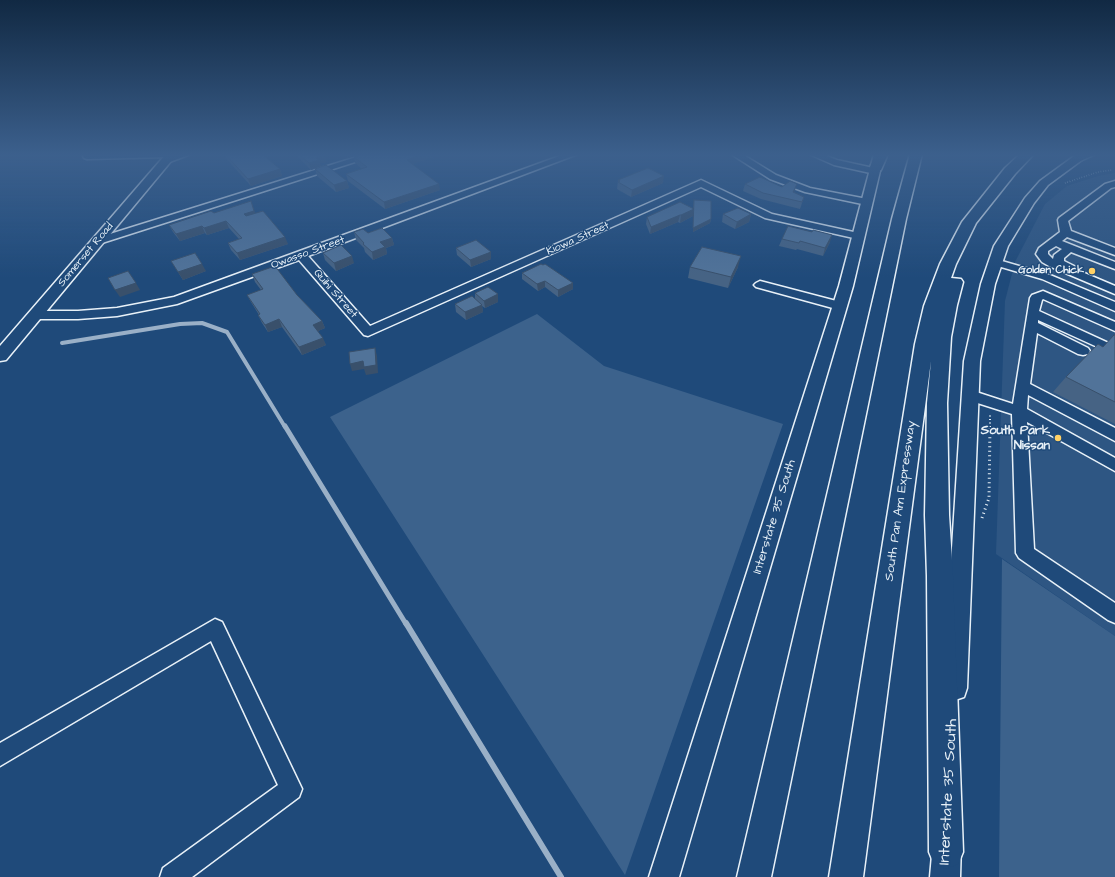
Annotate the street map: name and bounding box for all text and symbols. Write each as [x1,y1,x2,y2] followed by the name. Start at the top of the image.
[545,219,611,259] street label: Kiowa Street
[55,220,117,290] street label: Somerset Road
[269,234,347,272] street label: Owasso Street
[1018,264,1084,278] place label: Golden Chick
[1087,266,1097,276] marker: Golden Chick
[310,267,360,321] street label: Quihi Street
[882,420,920,582] street label: South Pan Am Expressway
[981,423,1050,454] place label: South Park Nissan
[1053,433,1063,443] marker: South Park Nissan
[750,458,800,576] street label: Interstate 35 South
[936,718,962,866] street label: Interstate 35 South

